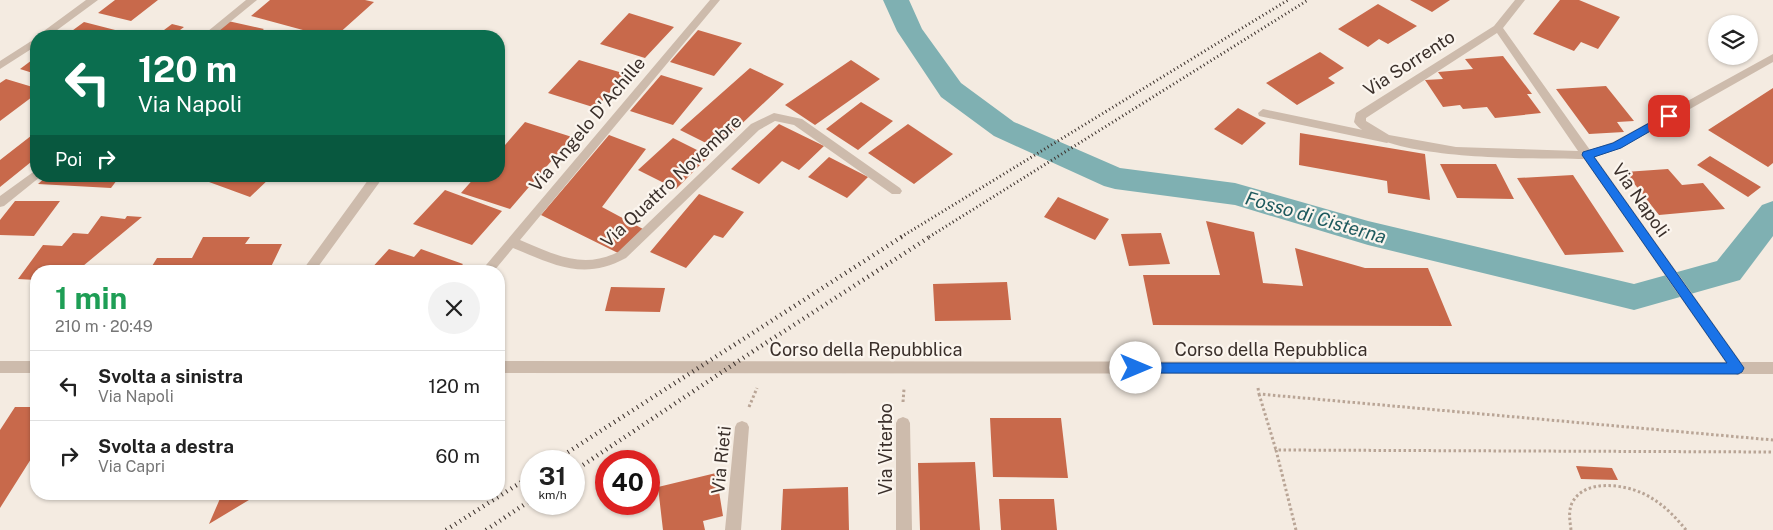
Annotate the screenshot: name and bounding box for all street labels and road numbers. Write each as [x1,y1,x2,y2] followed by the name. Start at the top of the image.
[1360,26,1458,100] street label: Via Sorrento
[525,52,649,196] street label: Via Angelo D'Achille
[596,110,746,252] street label: Via Quattro Novembre
[1608,159,1674,241] street label: Via Napoli
[770,339,962,360] street label: Corso della Repubblica
[1175,339,1367,360] street label: Corso della Repubblica
[875,403,896,495] street label: Via Viterbo
[707,425,735,495] street label: Via Rieti

